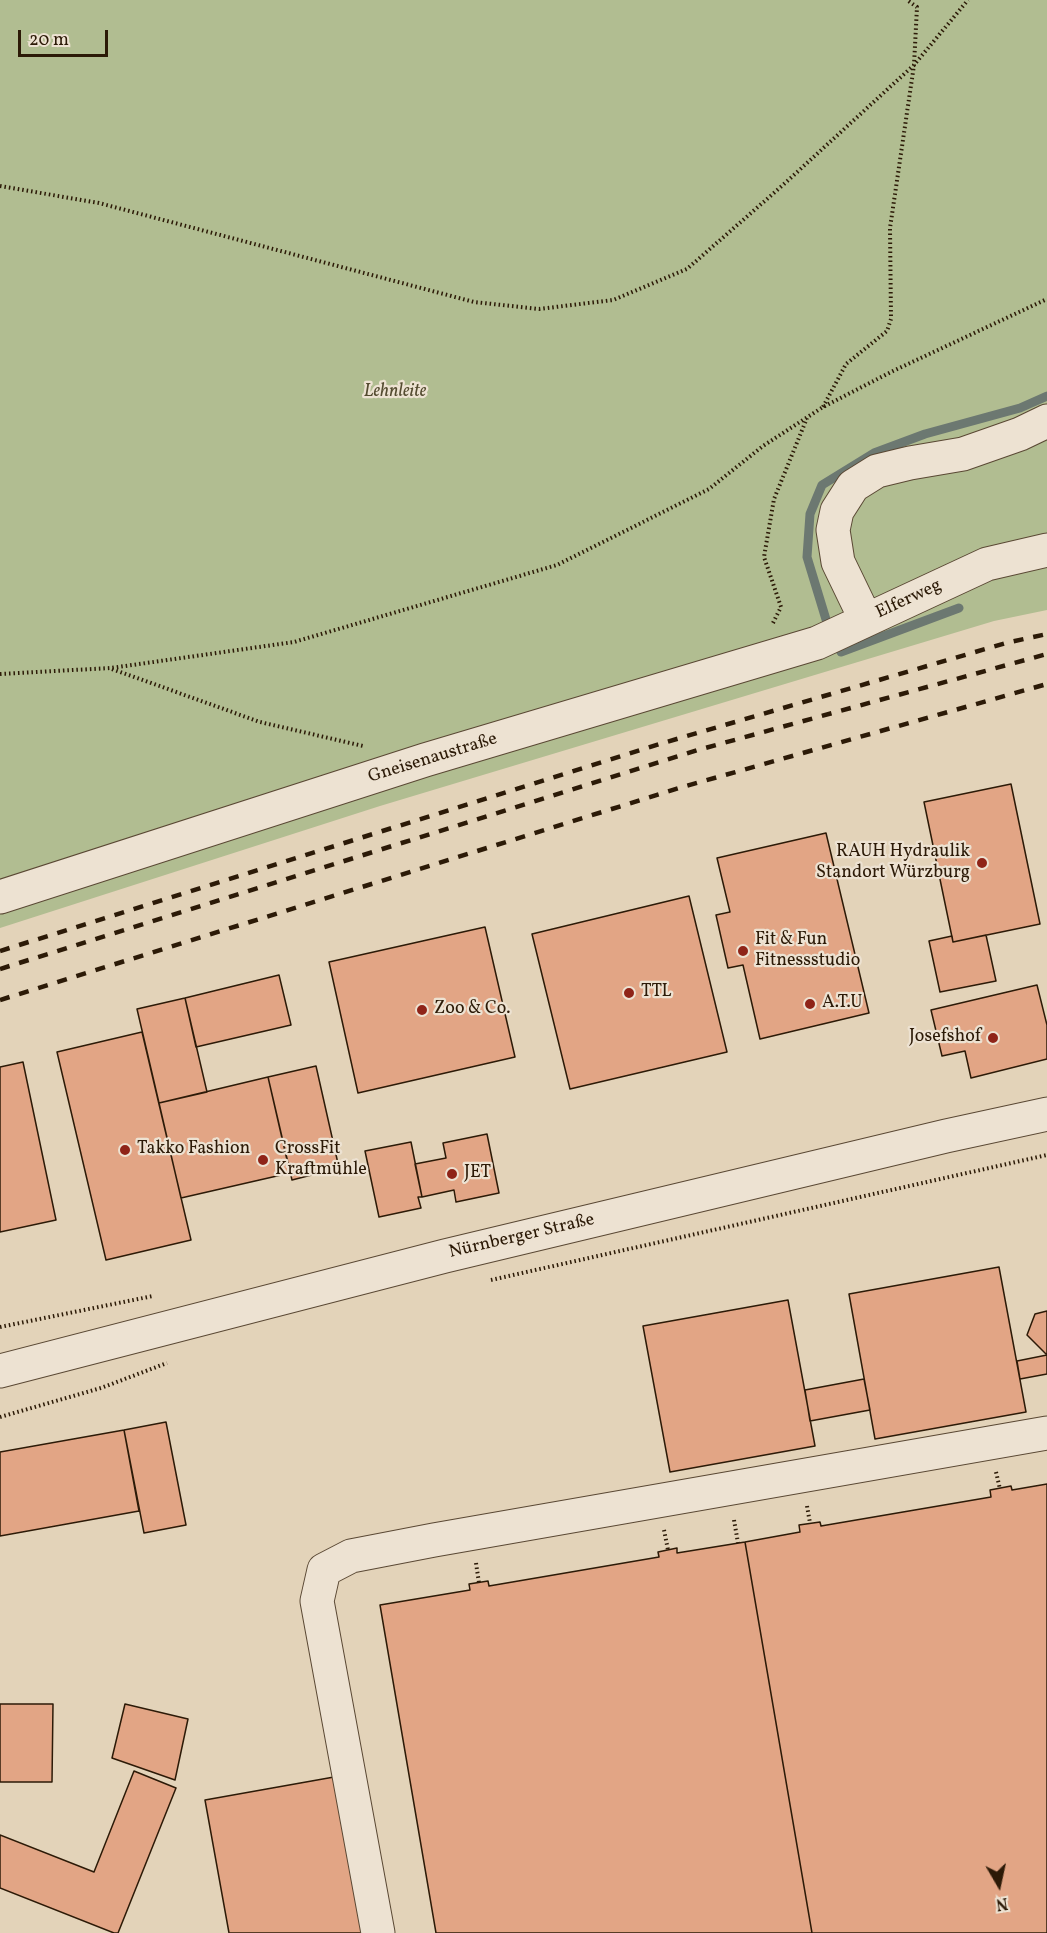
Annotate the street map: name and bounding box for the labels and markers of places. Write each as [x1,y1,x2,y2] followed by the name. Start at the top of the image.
[816,842,970,884] place label: RAUH Hydraulik Standort Würzburg
[975,856,989,870] marker: RAUH Hydraulik Standort Würzburg
[755,930,860,972] place label: Fit & Fun Fitnessstudio
[736,944,750,958] marker: Fit & Fun Fitnessstudio
[641,982,672,1004] place label: TTL
[622,986,636,1000] marker: TTL
[822,993,862,1015] place label: A.T.U
[803,997,817,1011] marker: A.T.U
[434,999,510,1021] place label: Zoo & Co.
[415,1003,429,1017] marker: Zoo & Co.
[909,1027,981,1049] place label: Josefshof
[986,1031,1000,1045] marker: Josefshof
[137,1139,250,1161] place label: Takko Fashion
[275,1139,367,1182] place label: CrossFit Kraftmühle
[118,1143,132,1157] marker: Takko Fashion
[256,1153,270,1167] marker: CrossFit Kraftmühle
[464,1163,491,1185] place label: JET
[445,1167,459,1181] marker: JET

